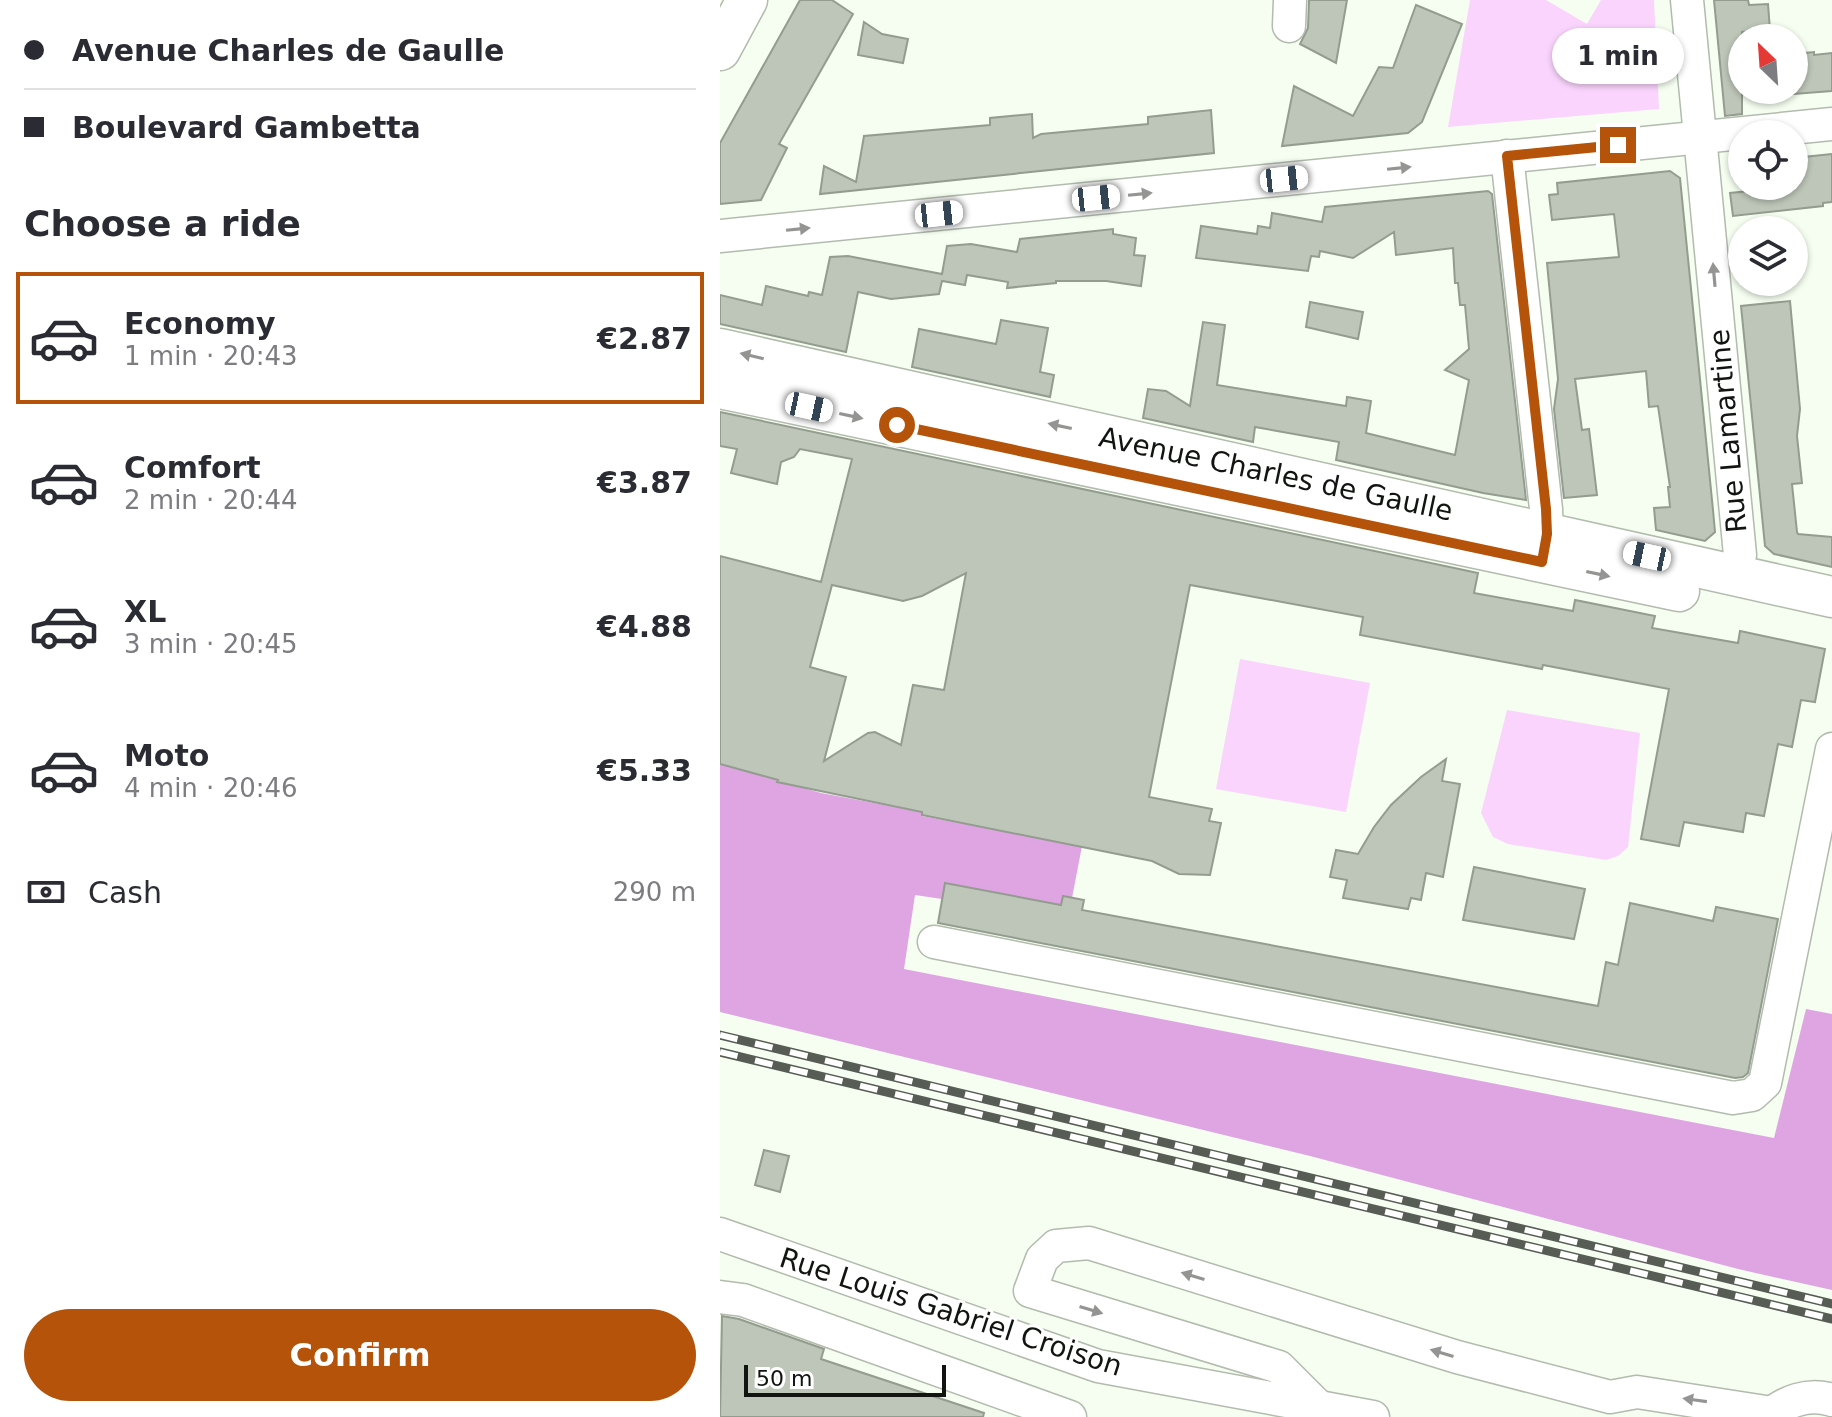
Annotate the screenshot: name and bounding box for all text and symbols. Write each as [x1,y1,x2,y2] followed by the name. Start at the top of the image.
[1728,24,1808,104] north arrow
[1728,24,1808,296] map controls
[1552,29,1684,85] callout: 1 min
[72,33,504,68] text: Avenue Charles de Gaulle
[1577,41,1659,71] text: 1 min
[72,110,421,145] text: Boulevard Gambetta
[1728,120,1808,200] button: locate
[1600,127,1636,163] route end
[1386,161,1411,174] one-way arrow
[1259,165,1309,193] car
[1071,184,1121,212] car
[1128,187,1153,200] one-way arrow
[914,200,964,228] car
[24,203,301,244] text: Choose a ride
[1728,216,1808,296] button: layers
[786,222,811,235] one-way arrow
[1707,262,1720,287] one-way arrow
[28,302,100,374] icon: car
[124,306,276,341] text: Economy
[597,321,692,356] text: €2.87
[1703,328,1753,534] street label: Rue Lamartine
[124,341,298,371] text: 1 min · 20:43
[740,349,765,362] one-way arrow
[783,390,835,424] car
[879,407,915,443] route start
[839,410,864,422] one-way arrow
[1048,419,1073,432] one-way arrow
[1096,420,1456,528] street label: Avenue Charles de Gaulle
[28,446,100,518] icon: car
[124,450,261,485] text: Comfort
[597,465,692,500] text: €3.87
[124,485,298,515] text: 2 min · 20:44
[1621,539,1673,573] car
[1586,568,1611,581] one-way arrow
[28,590,100,662] icon: car
[124,594,166,629] text: XL
[597,609,692,644] text: €4.88
[124,629,298,659] text: 3 min · 20:45
[28,734,100,806] icon: car
[124,738,209,773] text: Moto
[597,753,692,788] text: €5.33
[124,773,298,803] text: 4 min · 20:46
[24,870,68,914] icon: cash
[88,875,162,910] text: Cash
[613,877,696,907] text: 290 m
[776,1241,1126,1383] street label: Rue Louis Gabriel Croison
[1181,1269,1205,1281] one-way arrow
[1080,1304,1104,1317] one-way arrow
[24,1309,696,1401] button: Confirm
[1429,1346,1453,1358] one-way arrow
[744,1361,946,1397] scale bar
[756,1366,812,1391] text: 50 m
[1682,1393,1707,1406] one-way arrow

